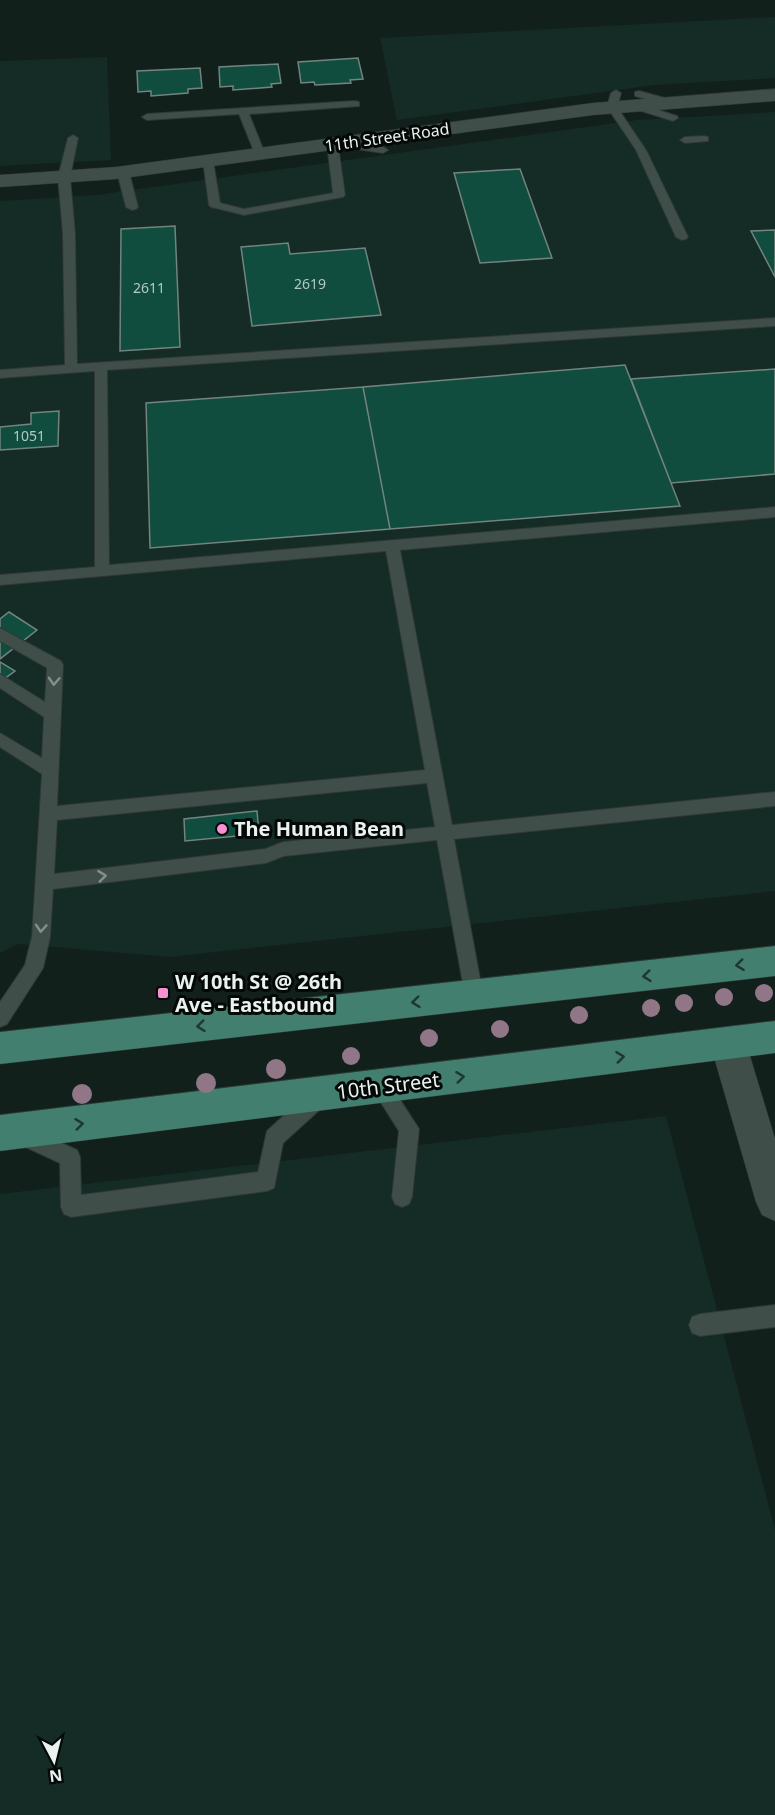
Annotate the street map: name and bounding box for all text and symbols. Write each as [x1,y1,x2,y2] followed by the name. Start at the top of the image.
[323,117,451,157] street label: 11th Street Road
[294,274,326,293] house number: 2619
[133,278,165,297] house number: 2611
[13,426,45,445] house number: 1051
[48,677,61,686] one-way arrow
[234,815,404,842] place label: The Human Bean
[215,822,229,836] marker: The Human Bean
[98,870,107,882] one-way arrow
[35,924,48,933] one-way arrow
[736,958,745,971] one-way arrow
[175,968,342,1018] place label: W 10th St @ 26th Ave - Eastbound
[643,969,652,982] one-way arrow
[156,986,170,1000] marker: W 10th St @ 26th Ave - Eastbound
[411,995,420,1007] one-way arrow
[196,1019,205,1031] one-way arrow
[615,1051,625,1063] one-way arrow
[335,1066,441,1105] street label: 10th Street
[456,1071,465,1084] one-way arrow
[74,1118,84,1131] one-way arrow
[24,1731,84,1791] north arrow
[48,1764,64,1788] text: N

